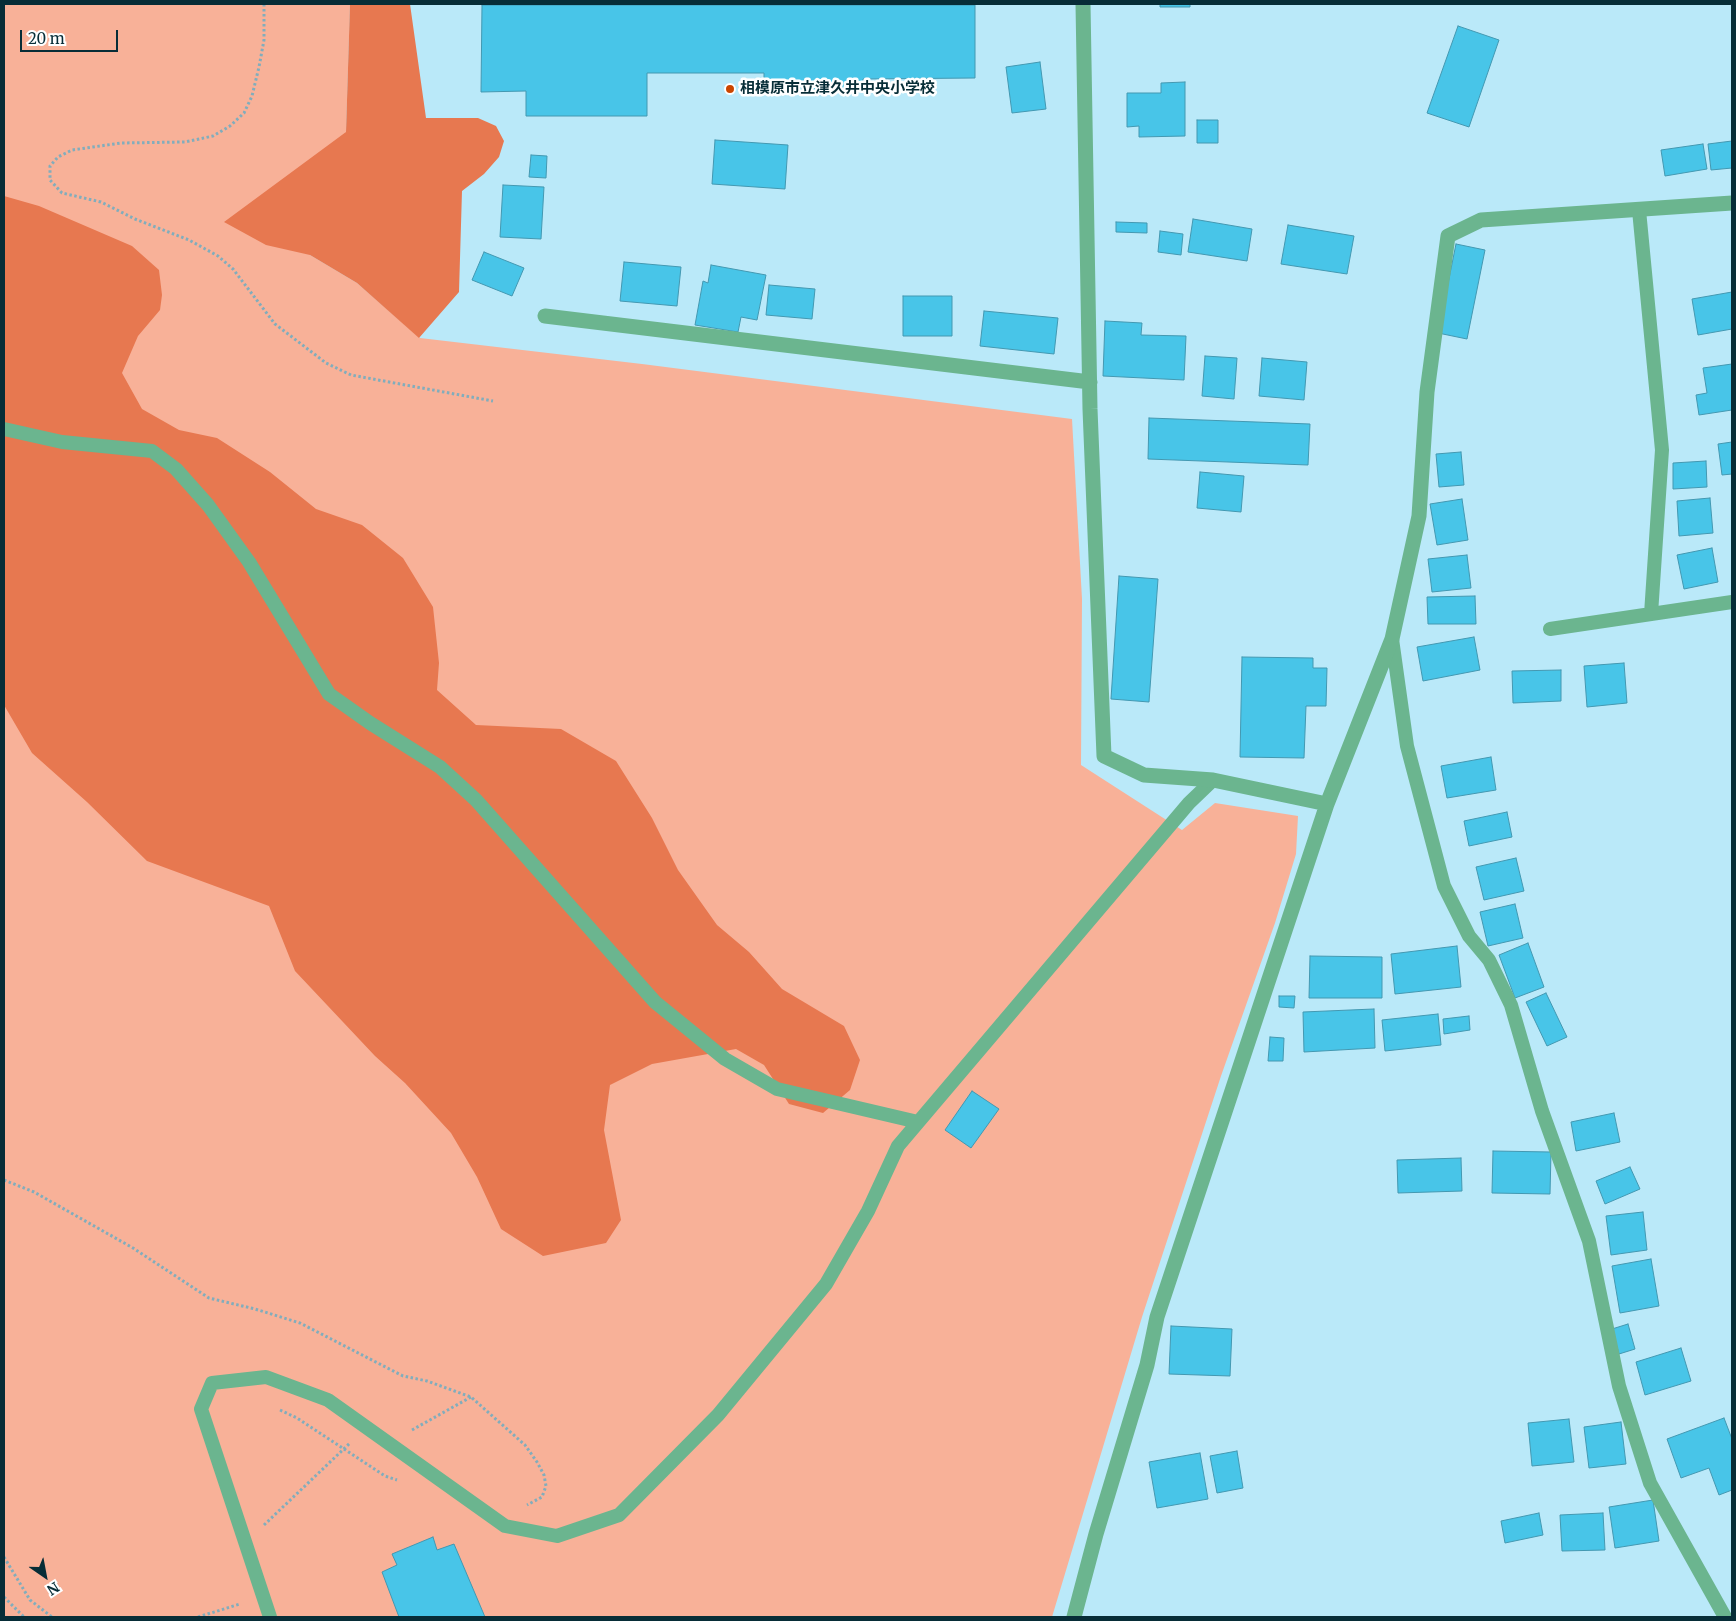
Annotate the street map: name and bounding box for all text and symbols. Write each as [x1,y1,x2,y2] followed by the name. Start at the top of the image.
[22,20,120,52] scale bar
[28,29,65,48] text: 20 m
[740,80,935,98] place label: 相模原市立津久井中央小学校
[724,83,736,95] marker: 相模原市立津久井中央小学校
[20,1551,70,1601] north arrow
[44,1578,63,1599] text: N

